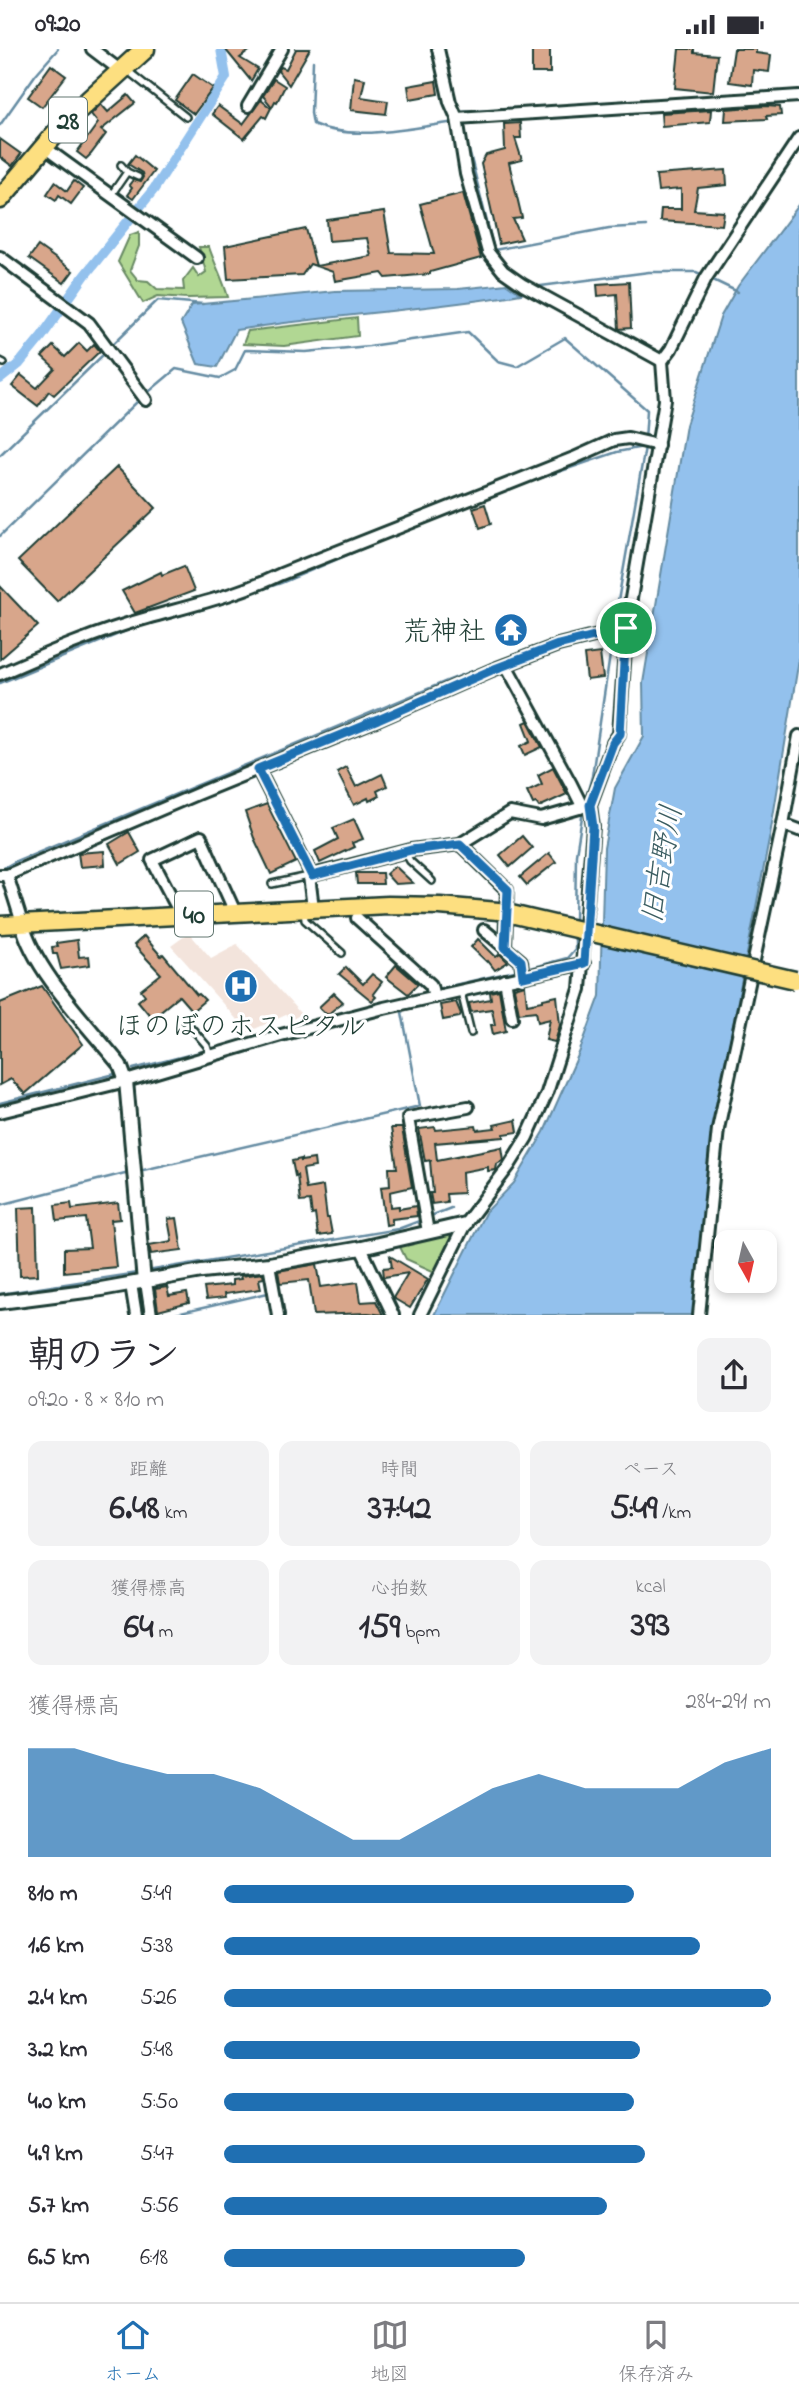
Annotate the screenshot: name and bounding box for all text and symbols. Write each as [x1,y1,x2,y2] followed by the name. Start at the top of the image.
[35,6,80,44] text: 09:20
[49,97,87,143] road number: 28
[596,598,656,658] pin
[607,609,645,647] icon: arrive
[492,611,530,649] temple icon: 荒神社
[402,613,486,654] place label: 荒神社
[632,802,696,927] water label: 旧吉野川
[175,891,213,937] road number: 40
[222,967,260,1005] hospital icon: ほのぼのホスピタル
[115,1008,367,1049] place label: ほのぼのホスピタル
[714,1230,777,1293] north arrow
[714,1230,777,1293] map controls
[28,1330,180,1386] text: 朝のラン
[697,1338,771,1412] button: share
[28,1384,164,1417] text: 09:20 · 8 × 810 m
[129,1457,168,1484] text: 距離
[380,1457,419,1484] text: 時間
[623,1457,678,1484] text: ペース
[110,1484,160,1535] text: 6.48
[368,1484,431,1535] text: 37:42
[610,1484,658,1535] text: 5:49
[160,1500,187,1527] text: km
[658,1500,691,1527] text: /km
[635,1574,666,1601] text: kcal
[110,1576,187,1603] text: 獲得標高
[371,1576,428,1603] text: 心拍数
[631,1601,670,1652] text: 393
[124,1603,154,1654] text: 64
[359,1603,400,1654] text: 159
[154,1619,173,1646] text: m
[400,1619,440,1646] text: bpm
[686,1686,771,1719] text: 284–291 m
[28,1691,120,1724] text: 獲得標高
[28,1878,77,1911] text: 810 m
[140,1878,172,1911] text: 5:49
[28,1930,84,1963] text: 1.6 km
[140,1930,173,1963] text: 5:38
[28,1982,87,2015] text: 2.4 km
[140,1982,177,2015] text: 5:26
[28,2034,87,2067] text: 3.2 km
[140,2034,173,2067] text: 5:48
[28,2086,86,2119] text: 4.0 km
[140,2086,178,2119] text: 5:50
[28,2138,83,2171] text: 4.9 km
[140,2138,174,2171] text: 5:47
[28,2190,89,2223] text: 5.7 km
[140,2190,178,2223] text: 5:56
[28,2242,90,2275] text: 6.5 km
[140,2242,168,2275] text: 6:18
[105,2316,161,2389] tab: ホーム
[371,2316,409,2389] tab: 地図
[618,2316,694,2389] tab: 保存済み

